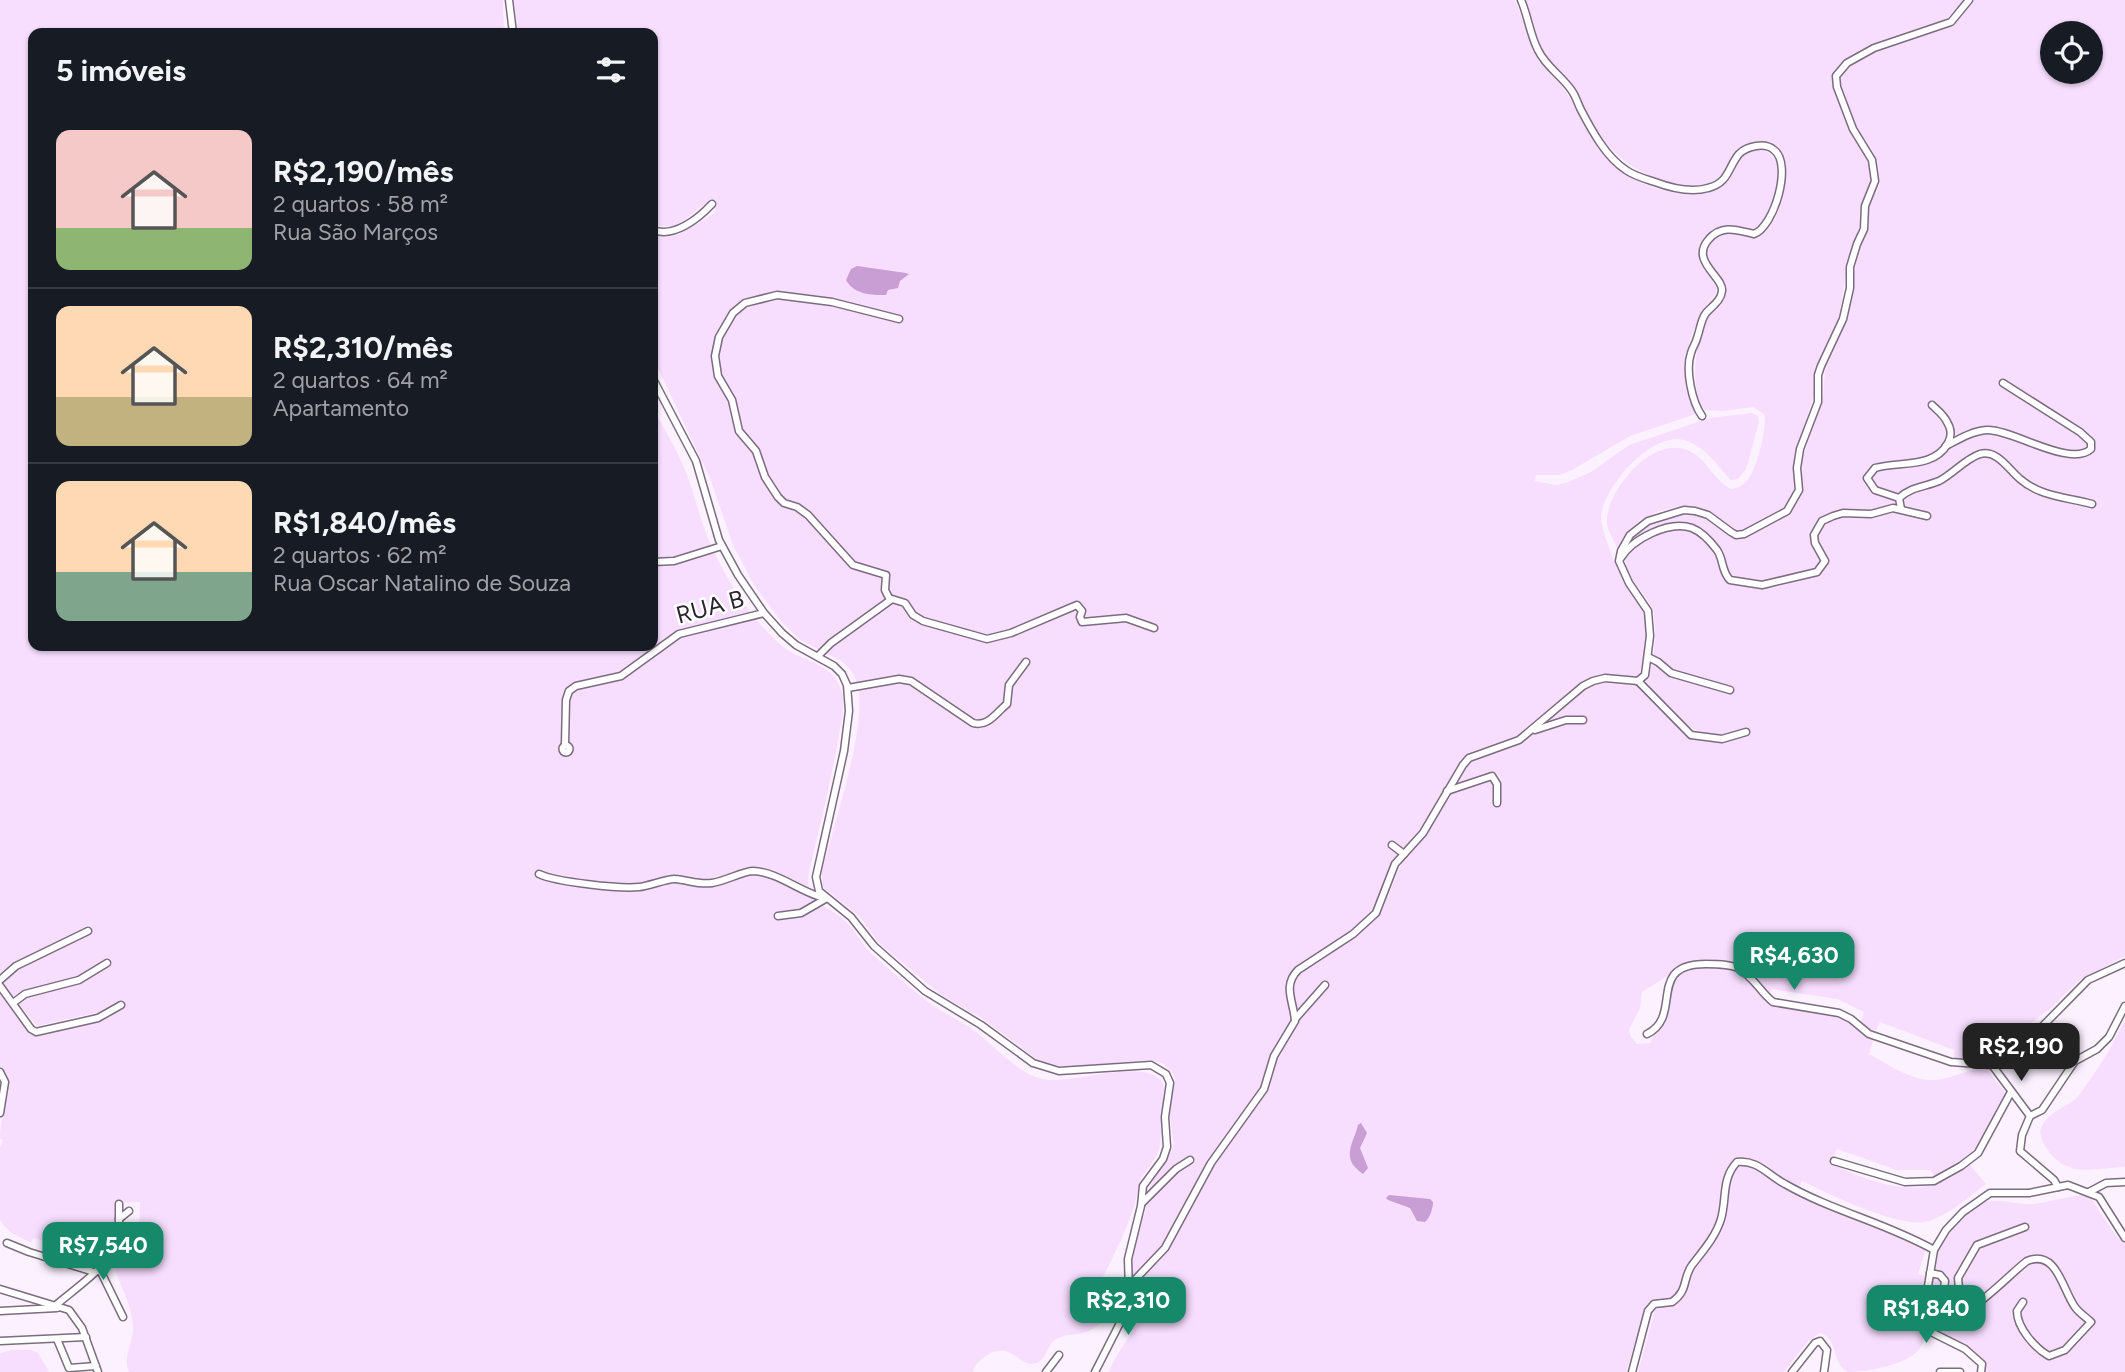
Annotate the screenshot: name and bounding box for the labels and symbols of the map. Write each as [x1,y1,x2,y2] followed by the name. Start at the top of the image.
[673,584,747,629] street label: RUA B
[1729,932,1859,992] pin: R$4,630
[1956,1024,2086,1083] pin: R$2,190
[38,1222,168,1282] pin: R$7,540
[1063,1278,1193,1337] pin: R$2,310
[1861,1286,1991,1345] pin: R$1,840

